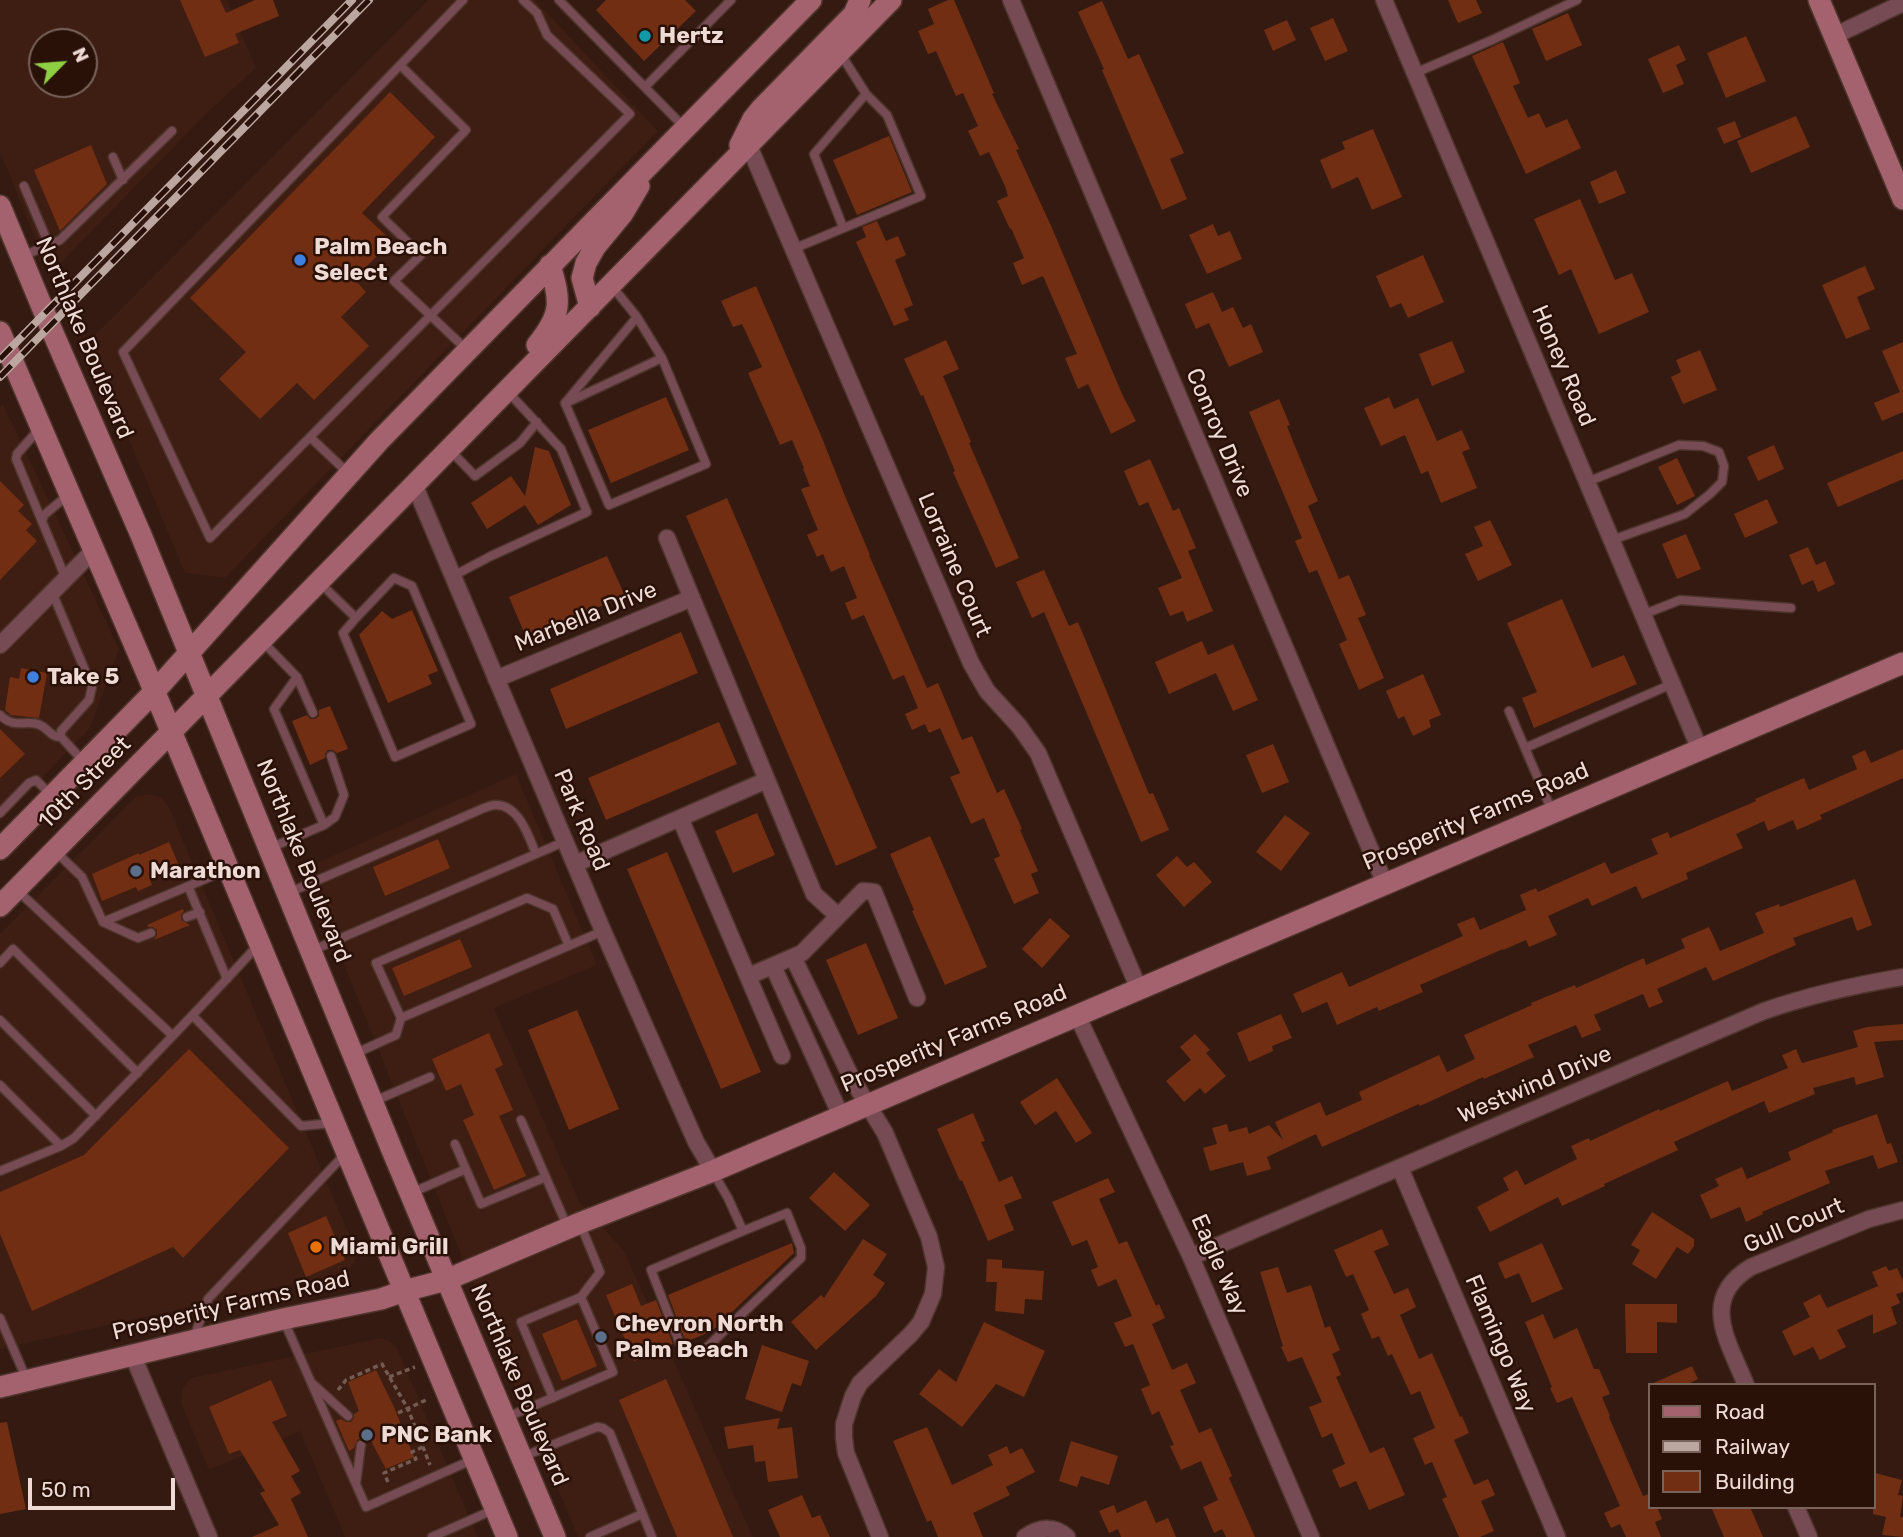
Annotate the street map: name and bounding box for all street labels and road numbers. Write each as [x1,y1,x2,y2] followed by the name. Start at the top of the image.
[29,233,139,443] street label: Northlake Boulevard
[1525,301,1601,431] street label: Honey Road
[1179,364,1259,502] street label: Conroy Drive
[911,489,997,641] street label: Lorraine Court
[511,576,661,658] street label: Marbella Drive
[33,731,137,835] street label: 10th Street
[250,755,356,967] street label: Northlake Boulevard
[1359,757,1593,877] street label: Prosperity Farms Road
[547,765,615,875] street label: Park Road
[837,979,1071,1099] street label: Prosperity Farms Road
[1454,1040,1616,1130] street label: Westwind Drive
[1740,1193,1848,1259] street label: Gull Court
[1185,1210,1253,1320] street label: Eagle Way
[110,1265,352,1347] street label: Prosperity Farms Road
[1459,1271,1541,1417] street label: Flamingo Way
[464,1280,574,1490] street label: Northlake Boulevard

